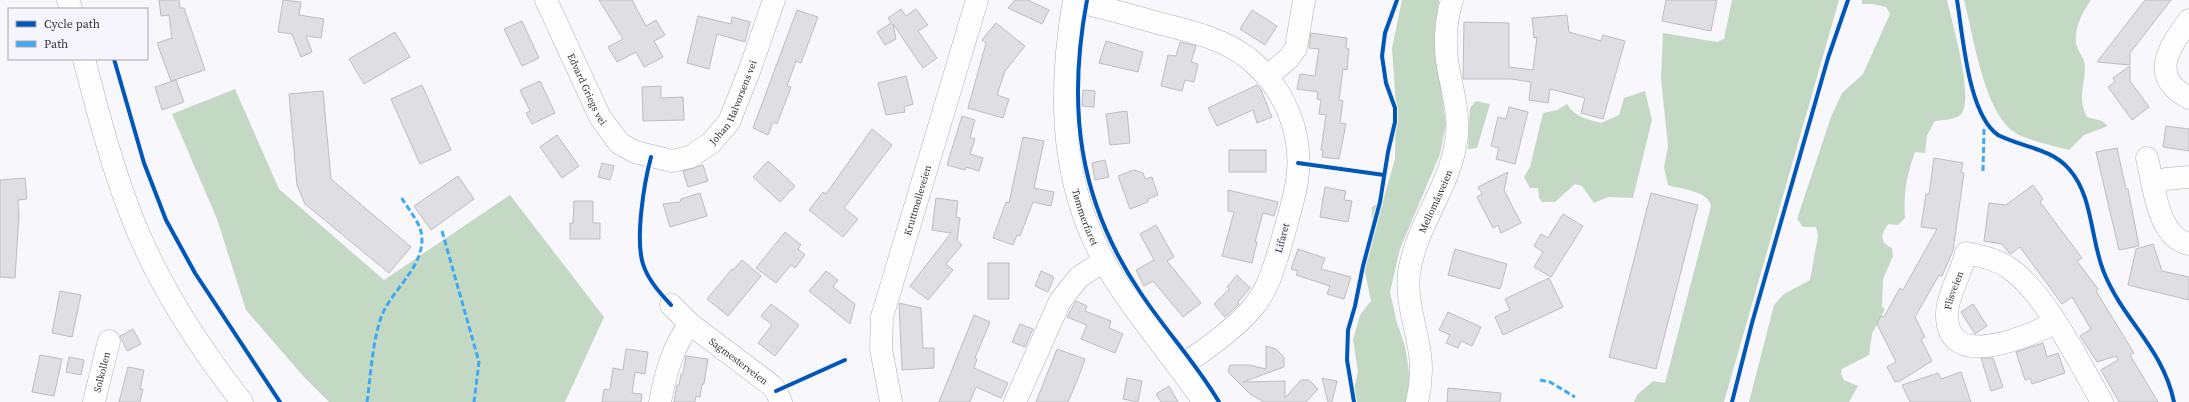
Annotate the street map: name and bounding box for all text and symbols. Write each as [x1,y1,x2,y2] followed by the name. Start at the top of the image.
[8,8,148,60] legend
[44,16,100,32] text: Cycle path
[44,36,68,52] text: Path
[565,51,610,127] street label: Edvard Griegs vei
[705,58,759,148] street label: Johan Halvorsens vei
[900,163,934,237] street label: Kruttmølleveien
[1415,168,1455,235] street label: Mellomåsveien
[1069,187,1102,248] street label: Tømmerfaret
[1272,221,1292,254] street label: Lifaret
[1941,269,1966,311] street label: Flisveien
[707,334,771,387] street label: Sagmesterveien
[90,350,113,394] street label: Solkollen

